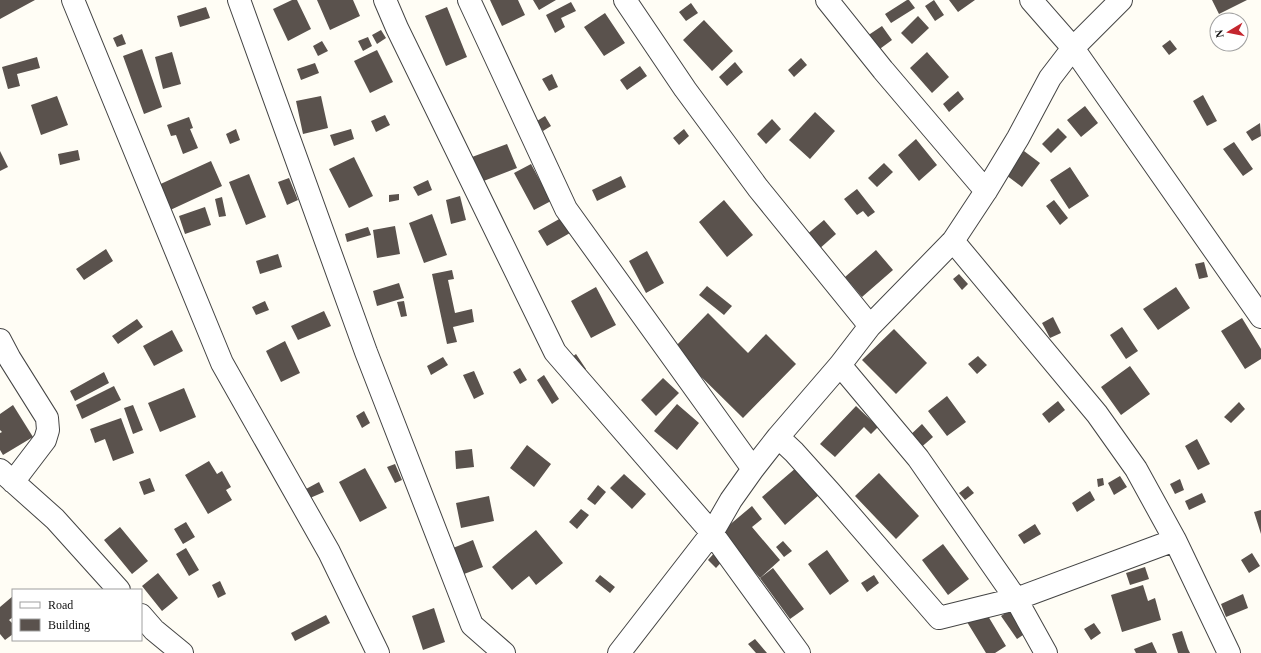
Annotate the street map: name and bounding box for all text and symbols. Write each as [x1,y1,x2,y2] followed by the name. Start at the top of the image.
[1209,12,1249,52] north arrow
[1213,29,1226,39] text: N
[12,589,142,641] legend
[48,598,73,612] text: Road
[48,618,90,632] text: Building

